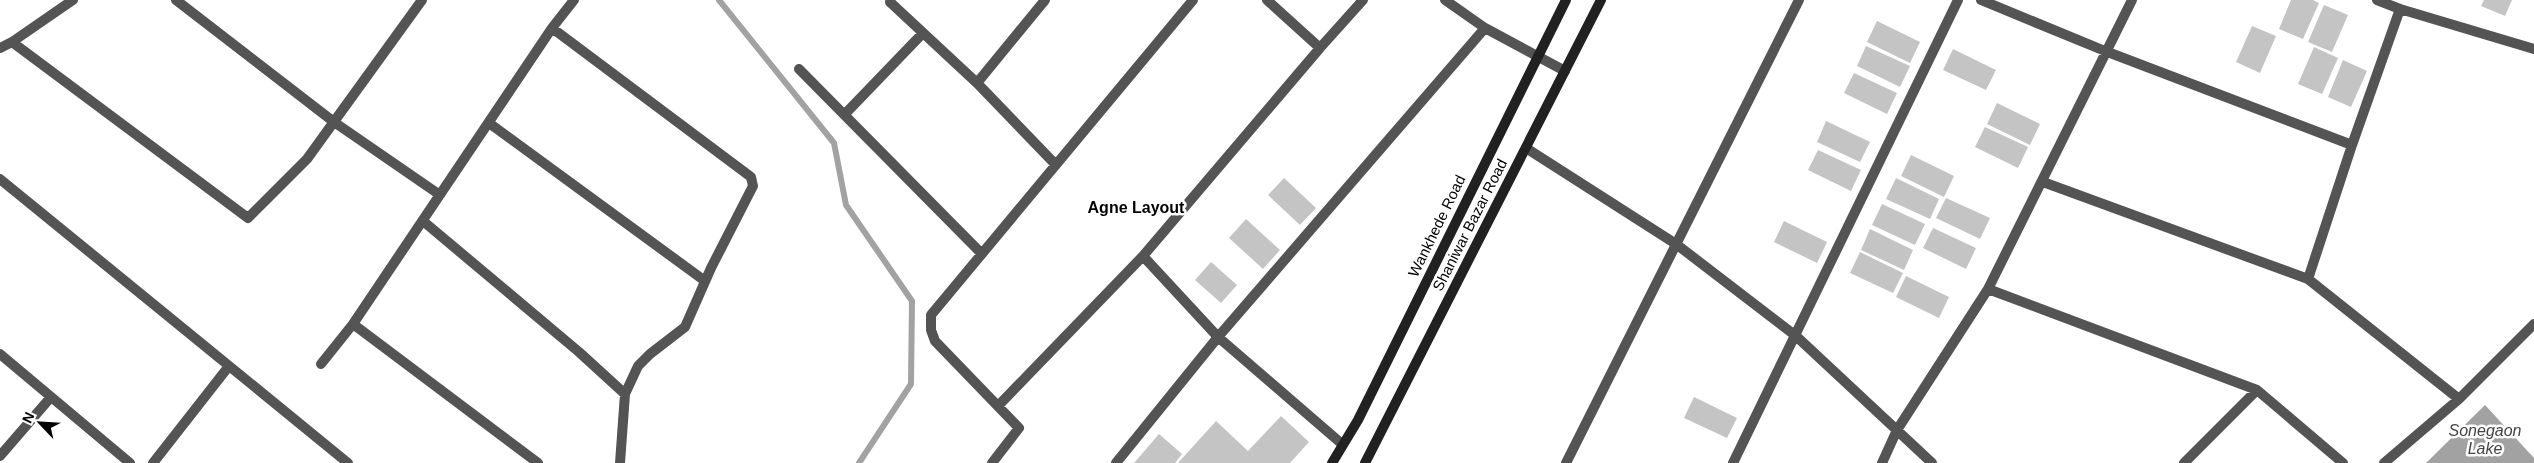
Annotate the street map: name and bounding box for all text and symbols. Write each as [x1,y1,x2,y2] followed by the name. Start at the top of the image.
[1429,156,1510,294] street label: Shaniwar Bazar Road
[1405,172,1469,279] street label: Wankhede Road
[1088,199,1185,216] district label: Agne Layout
[15,398,65,448] north arrow
[19,410,38,425] text: N
[2449,422,2522,457] water label: Sonegaon Lake

